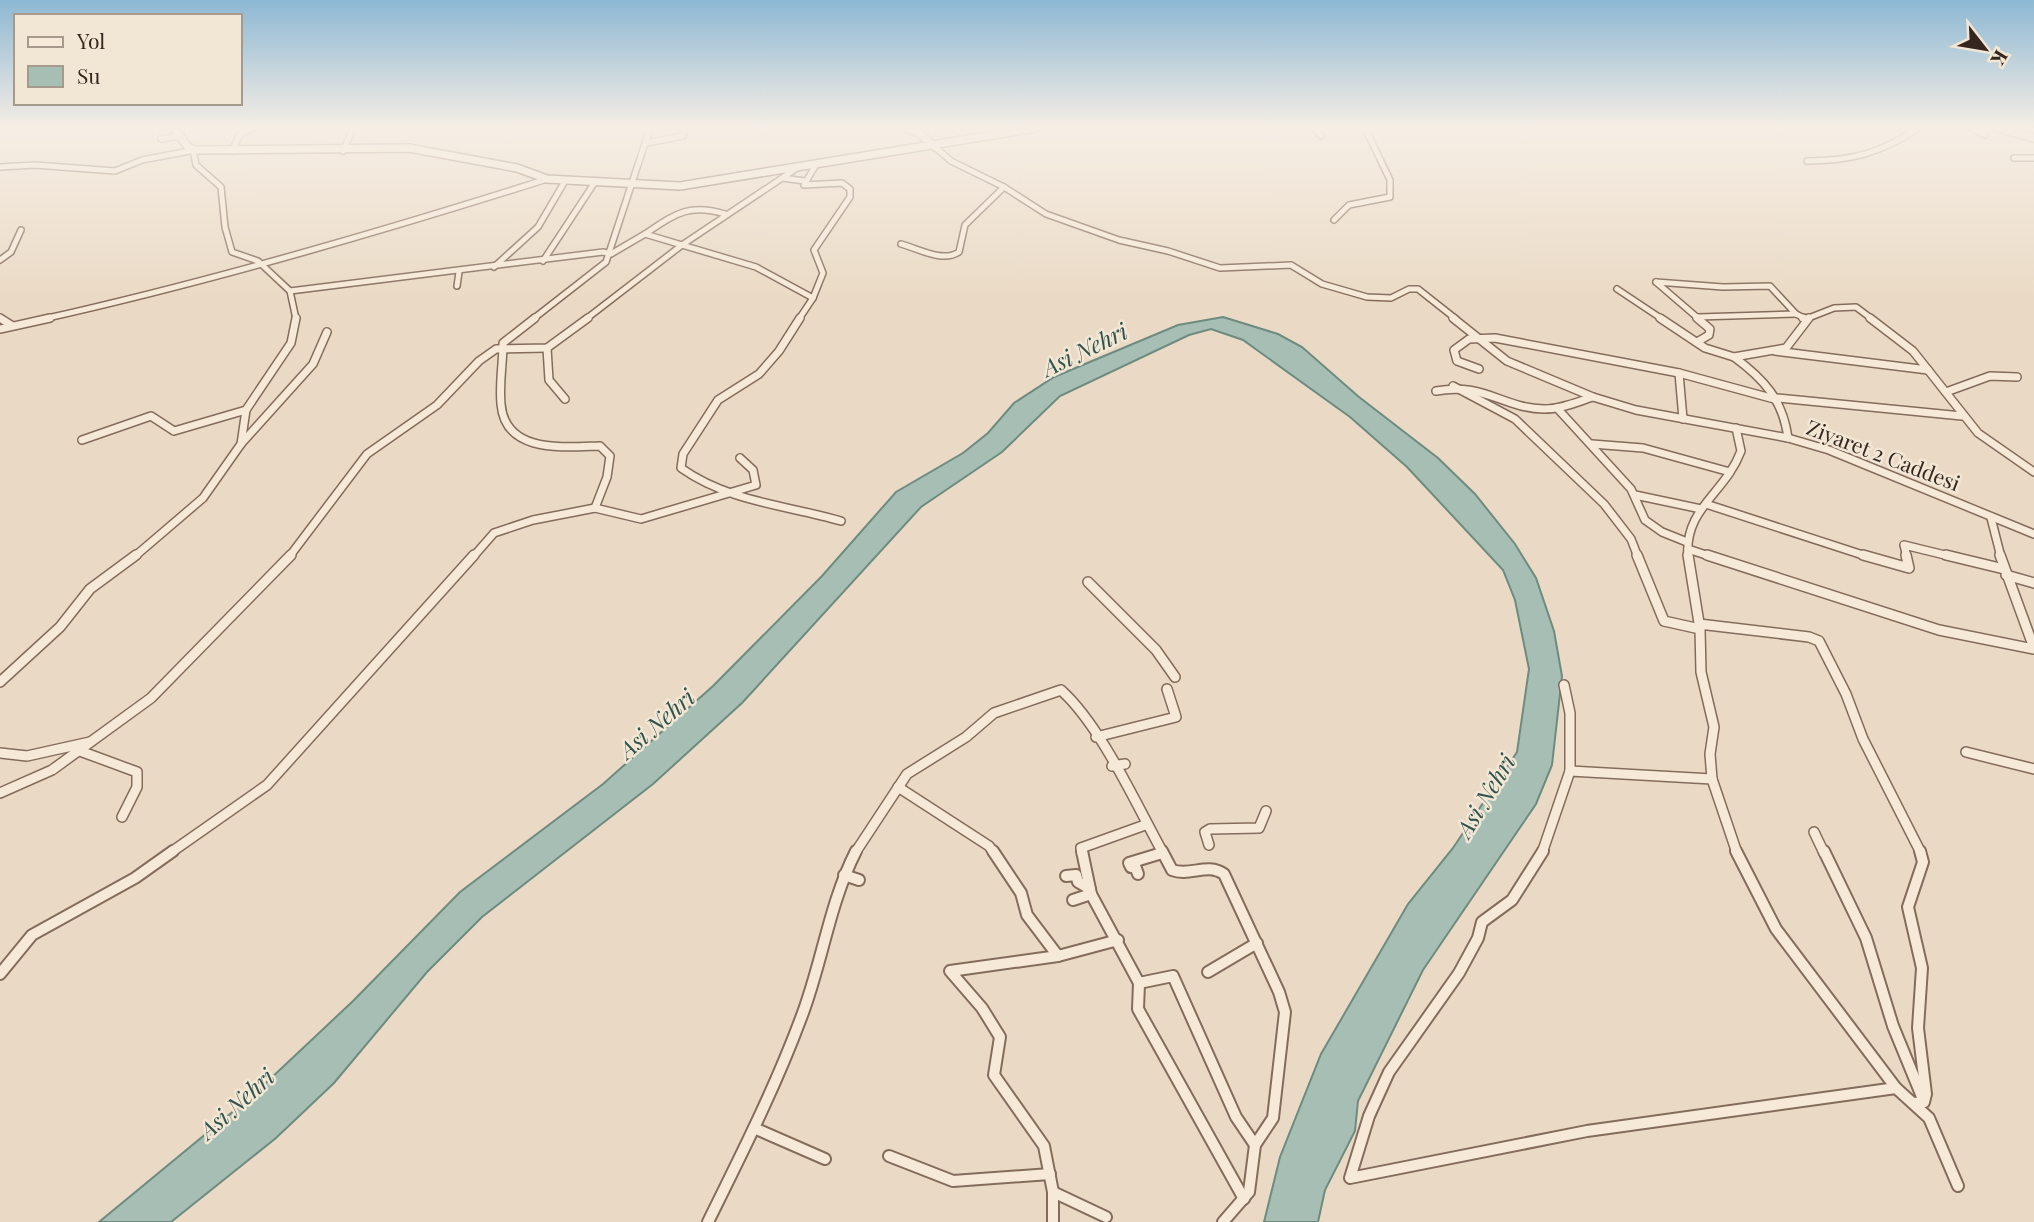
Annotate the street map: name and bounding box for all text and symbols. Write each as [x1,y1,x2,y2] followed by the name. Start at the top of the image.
[14,14,242,105] legend
[1950,14,2020,84] north arrow
[76,26,105,54] text: Yol
[1986,46,2015,71] text: K
[77,61,101,89] text: Su
[1035,314,1133,383] water label: Asi Nehri
[1803,412,1964,496] street label: Ziyaret 2 Caddesi
[610,681,701,766] water label: Asi Nehri
[1447,747,1522,844] water label: Asi Nehri
[190,1060,281,1146] water label: Asi Nehri

